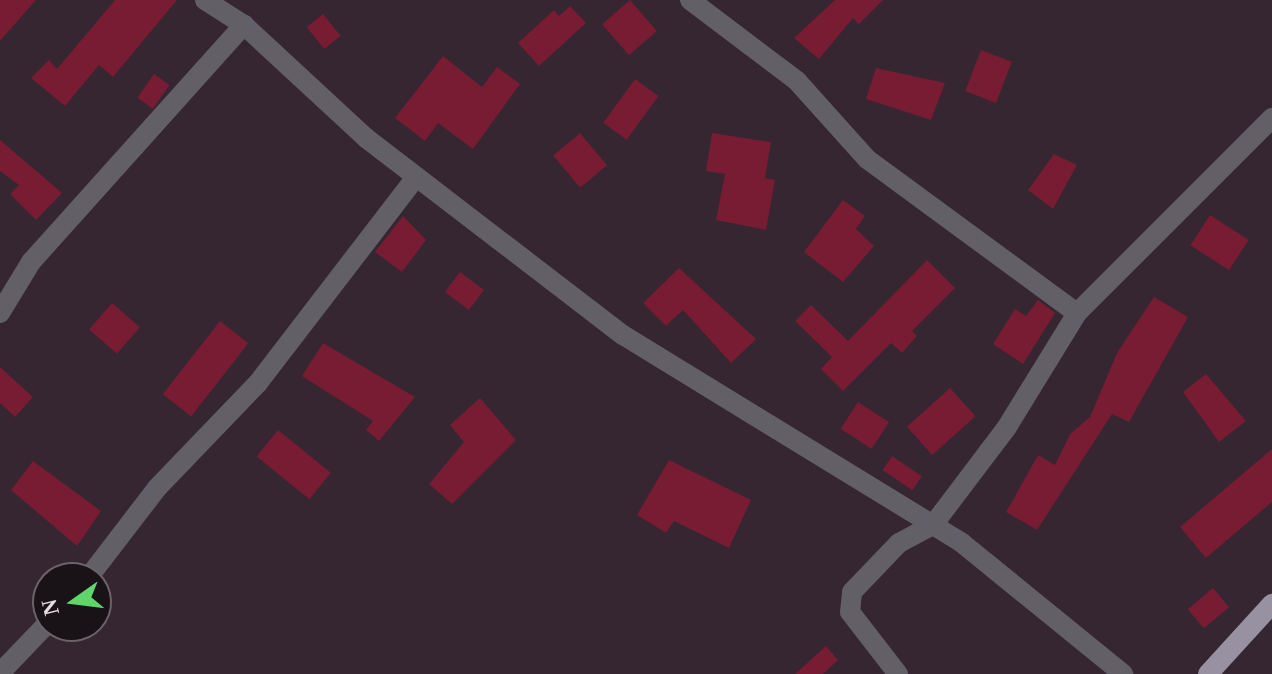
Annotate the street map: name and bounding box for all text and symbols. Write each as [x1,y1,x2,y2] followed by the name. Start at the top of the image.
[32,562,112,642] north arrow
[36,597,64,618] text: N

